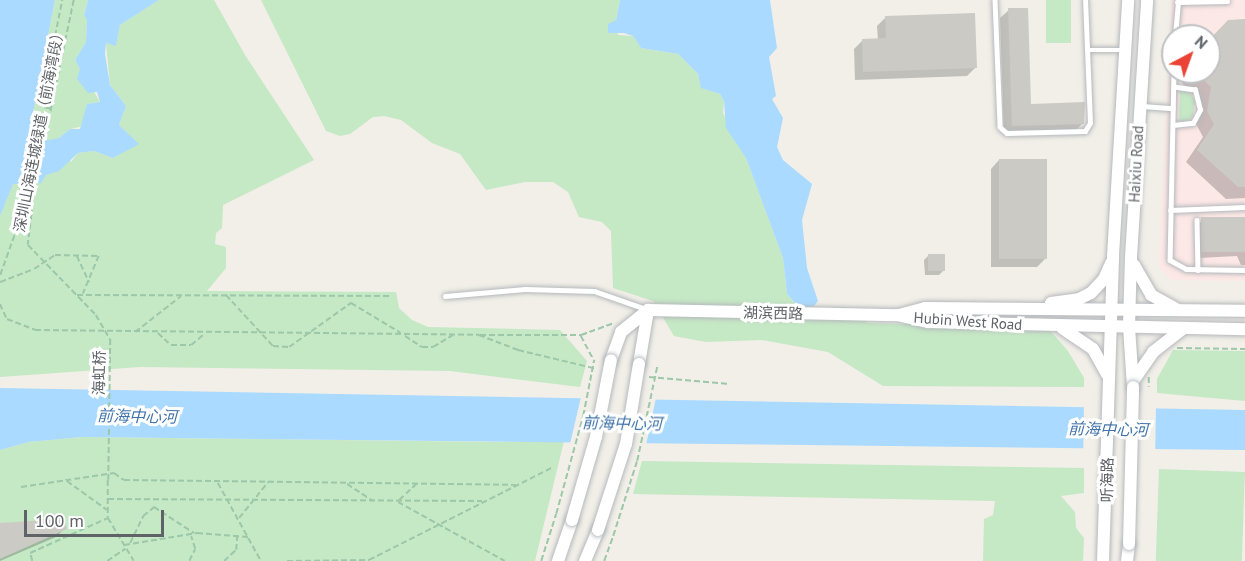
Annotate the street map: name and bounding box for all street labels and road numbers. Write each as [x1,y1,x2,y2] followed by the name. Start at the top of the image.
[10,24,68,234] street label: 深圳山海连城绿道（前海湾段）
[1125,125,1147,203] street label: Haixiu Road
[743,303,803,323] street label: 湖滨西路
[913,308,1023,334] street label: Hubin West Road
[90,350,108,396] street label: 海虹桥
[1098,457,1116,503] street label: 听海路

